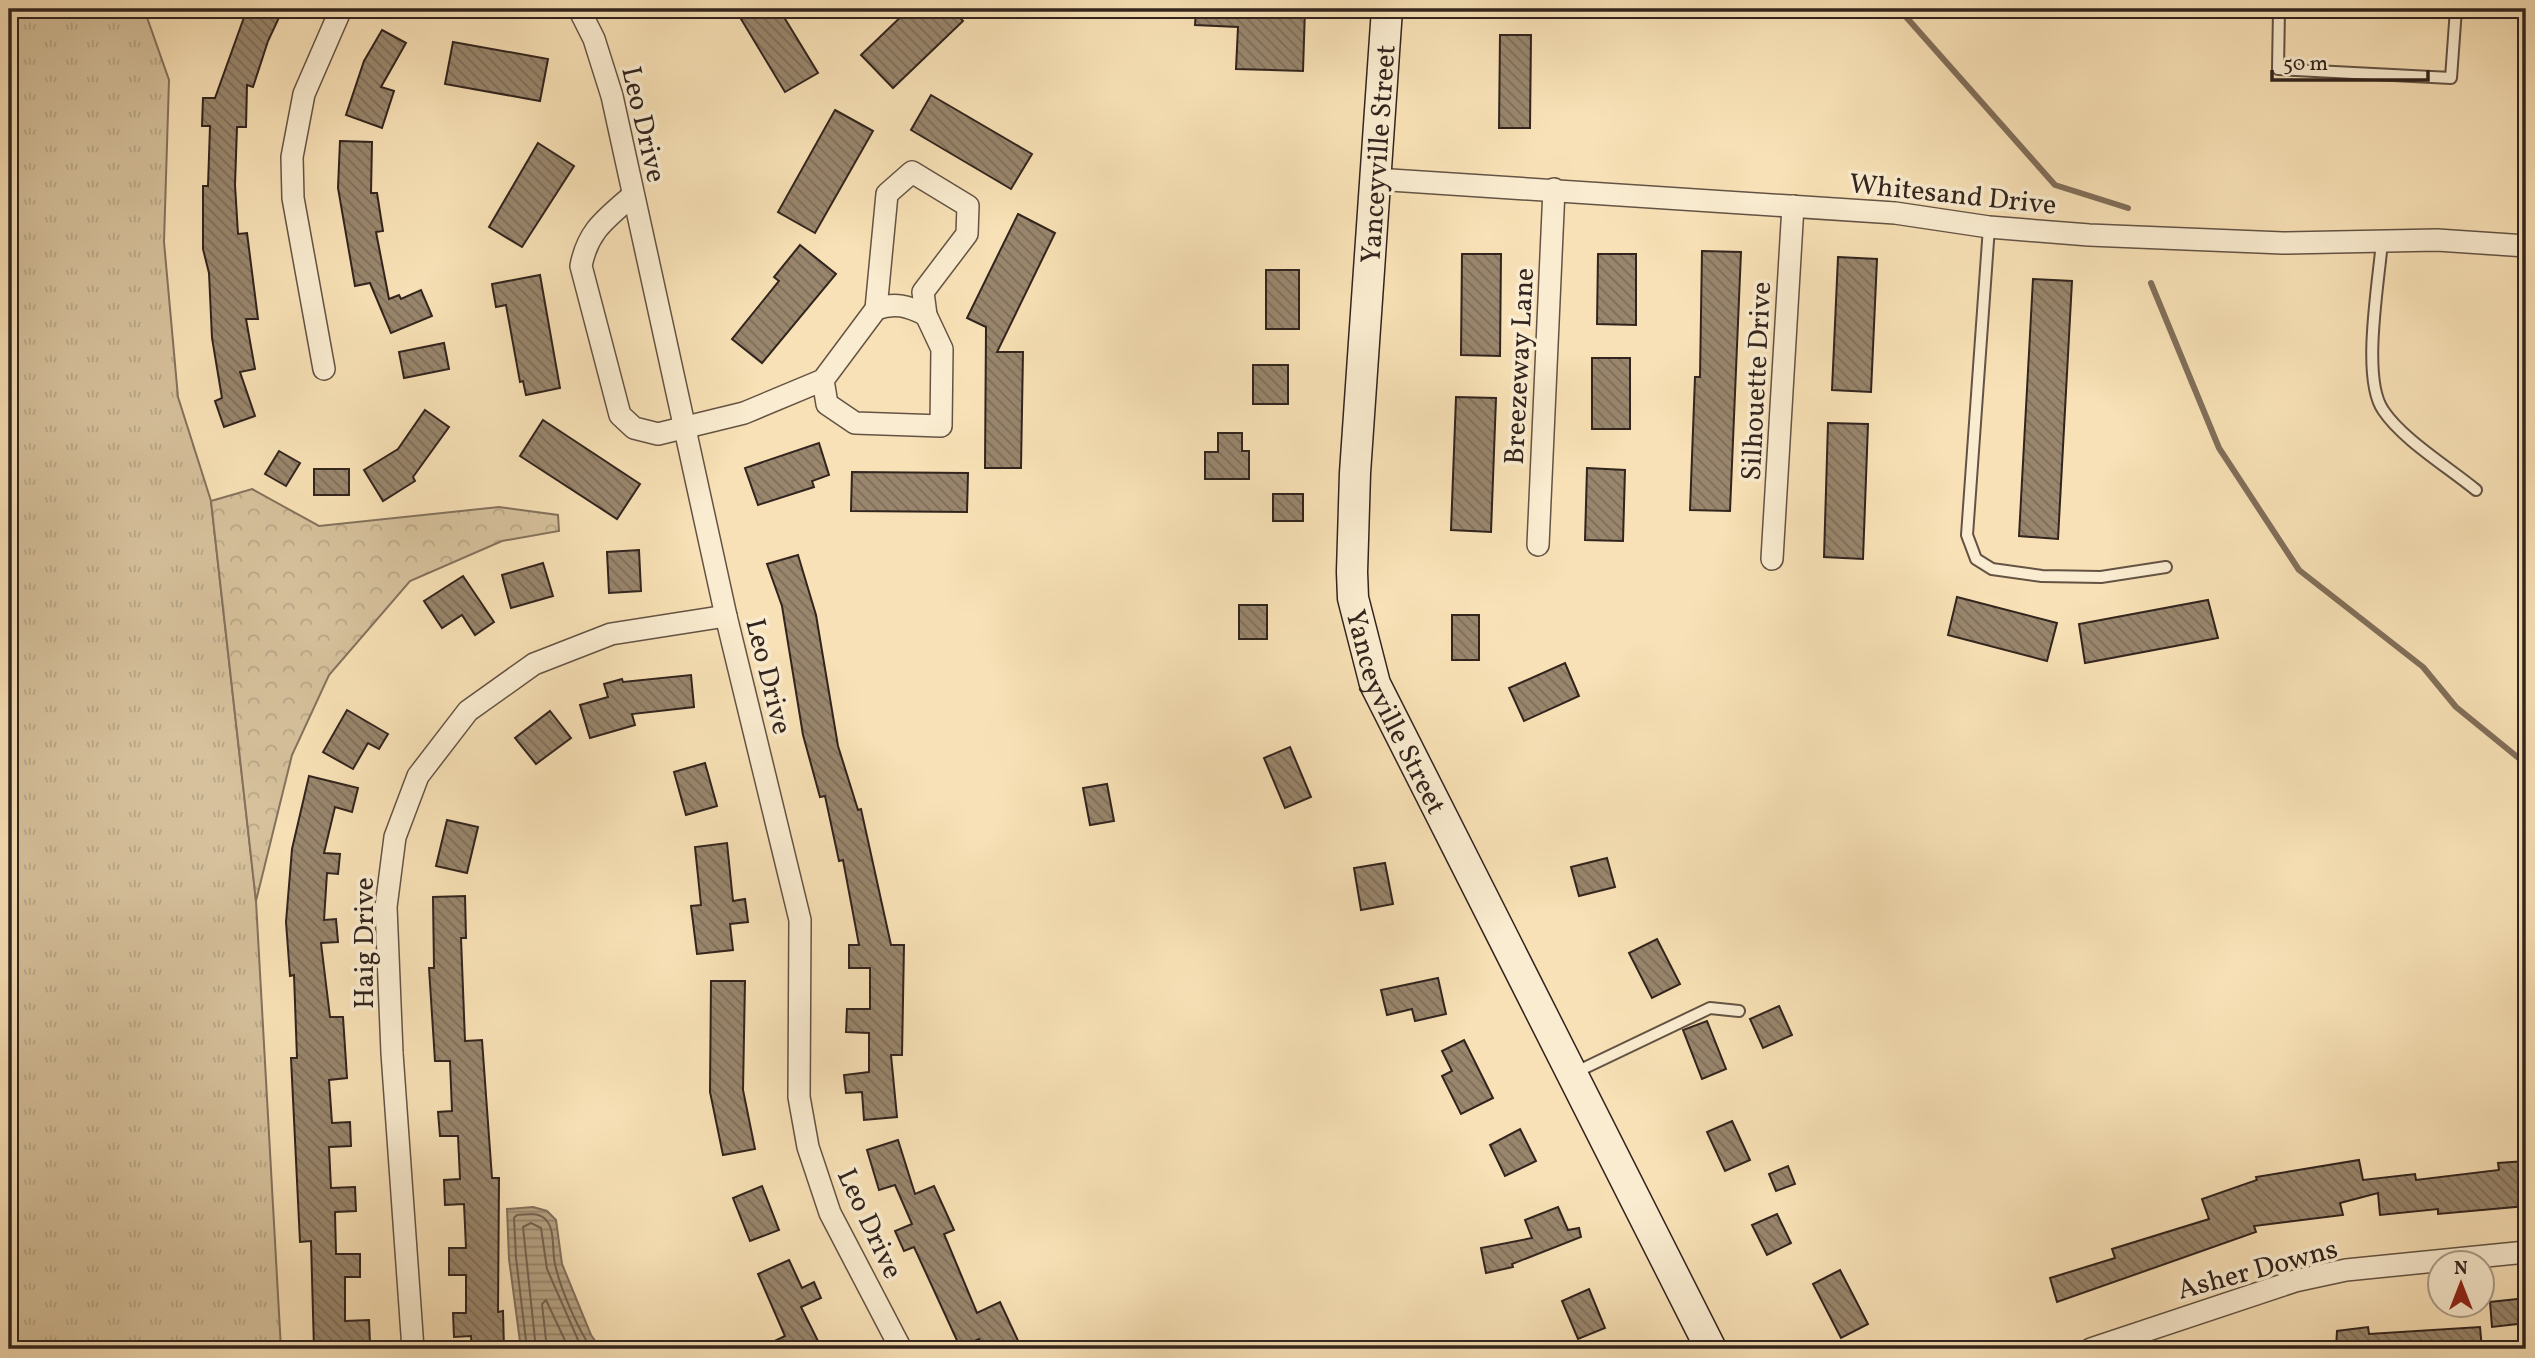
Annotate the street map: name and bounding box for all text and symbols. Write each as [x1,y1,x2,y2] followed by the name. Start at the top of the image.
[2272,38,2428,82] scale bar
[1352,43,1407,265] street label: Yanceyville Street
[2283,50,2328,79] text: 50 m
[610,63,675,186] street label: Leo Drive
[1847,165,2058,226] street label: Whitesand Drive
[1496,267,1545,466] street label: Breezeway Lane
[1733,281,1782,482] street label: Silhouette Drive
[1335,606,1455,821] street label: Yanceyville Street
[734,615,801,738] street label: Leo Drive
[346,877,385,1009] street label: Haig Drive
[826,1162,911,1286] street label: Leo Drive
[2173,1230,2342,1311] street label: Asher Downs
[2426,1250,2496,1320] north arrow
[2454,1256,2468,1282] text: N

